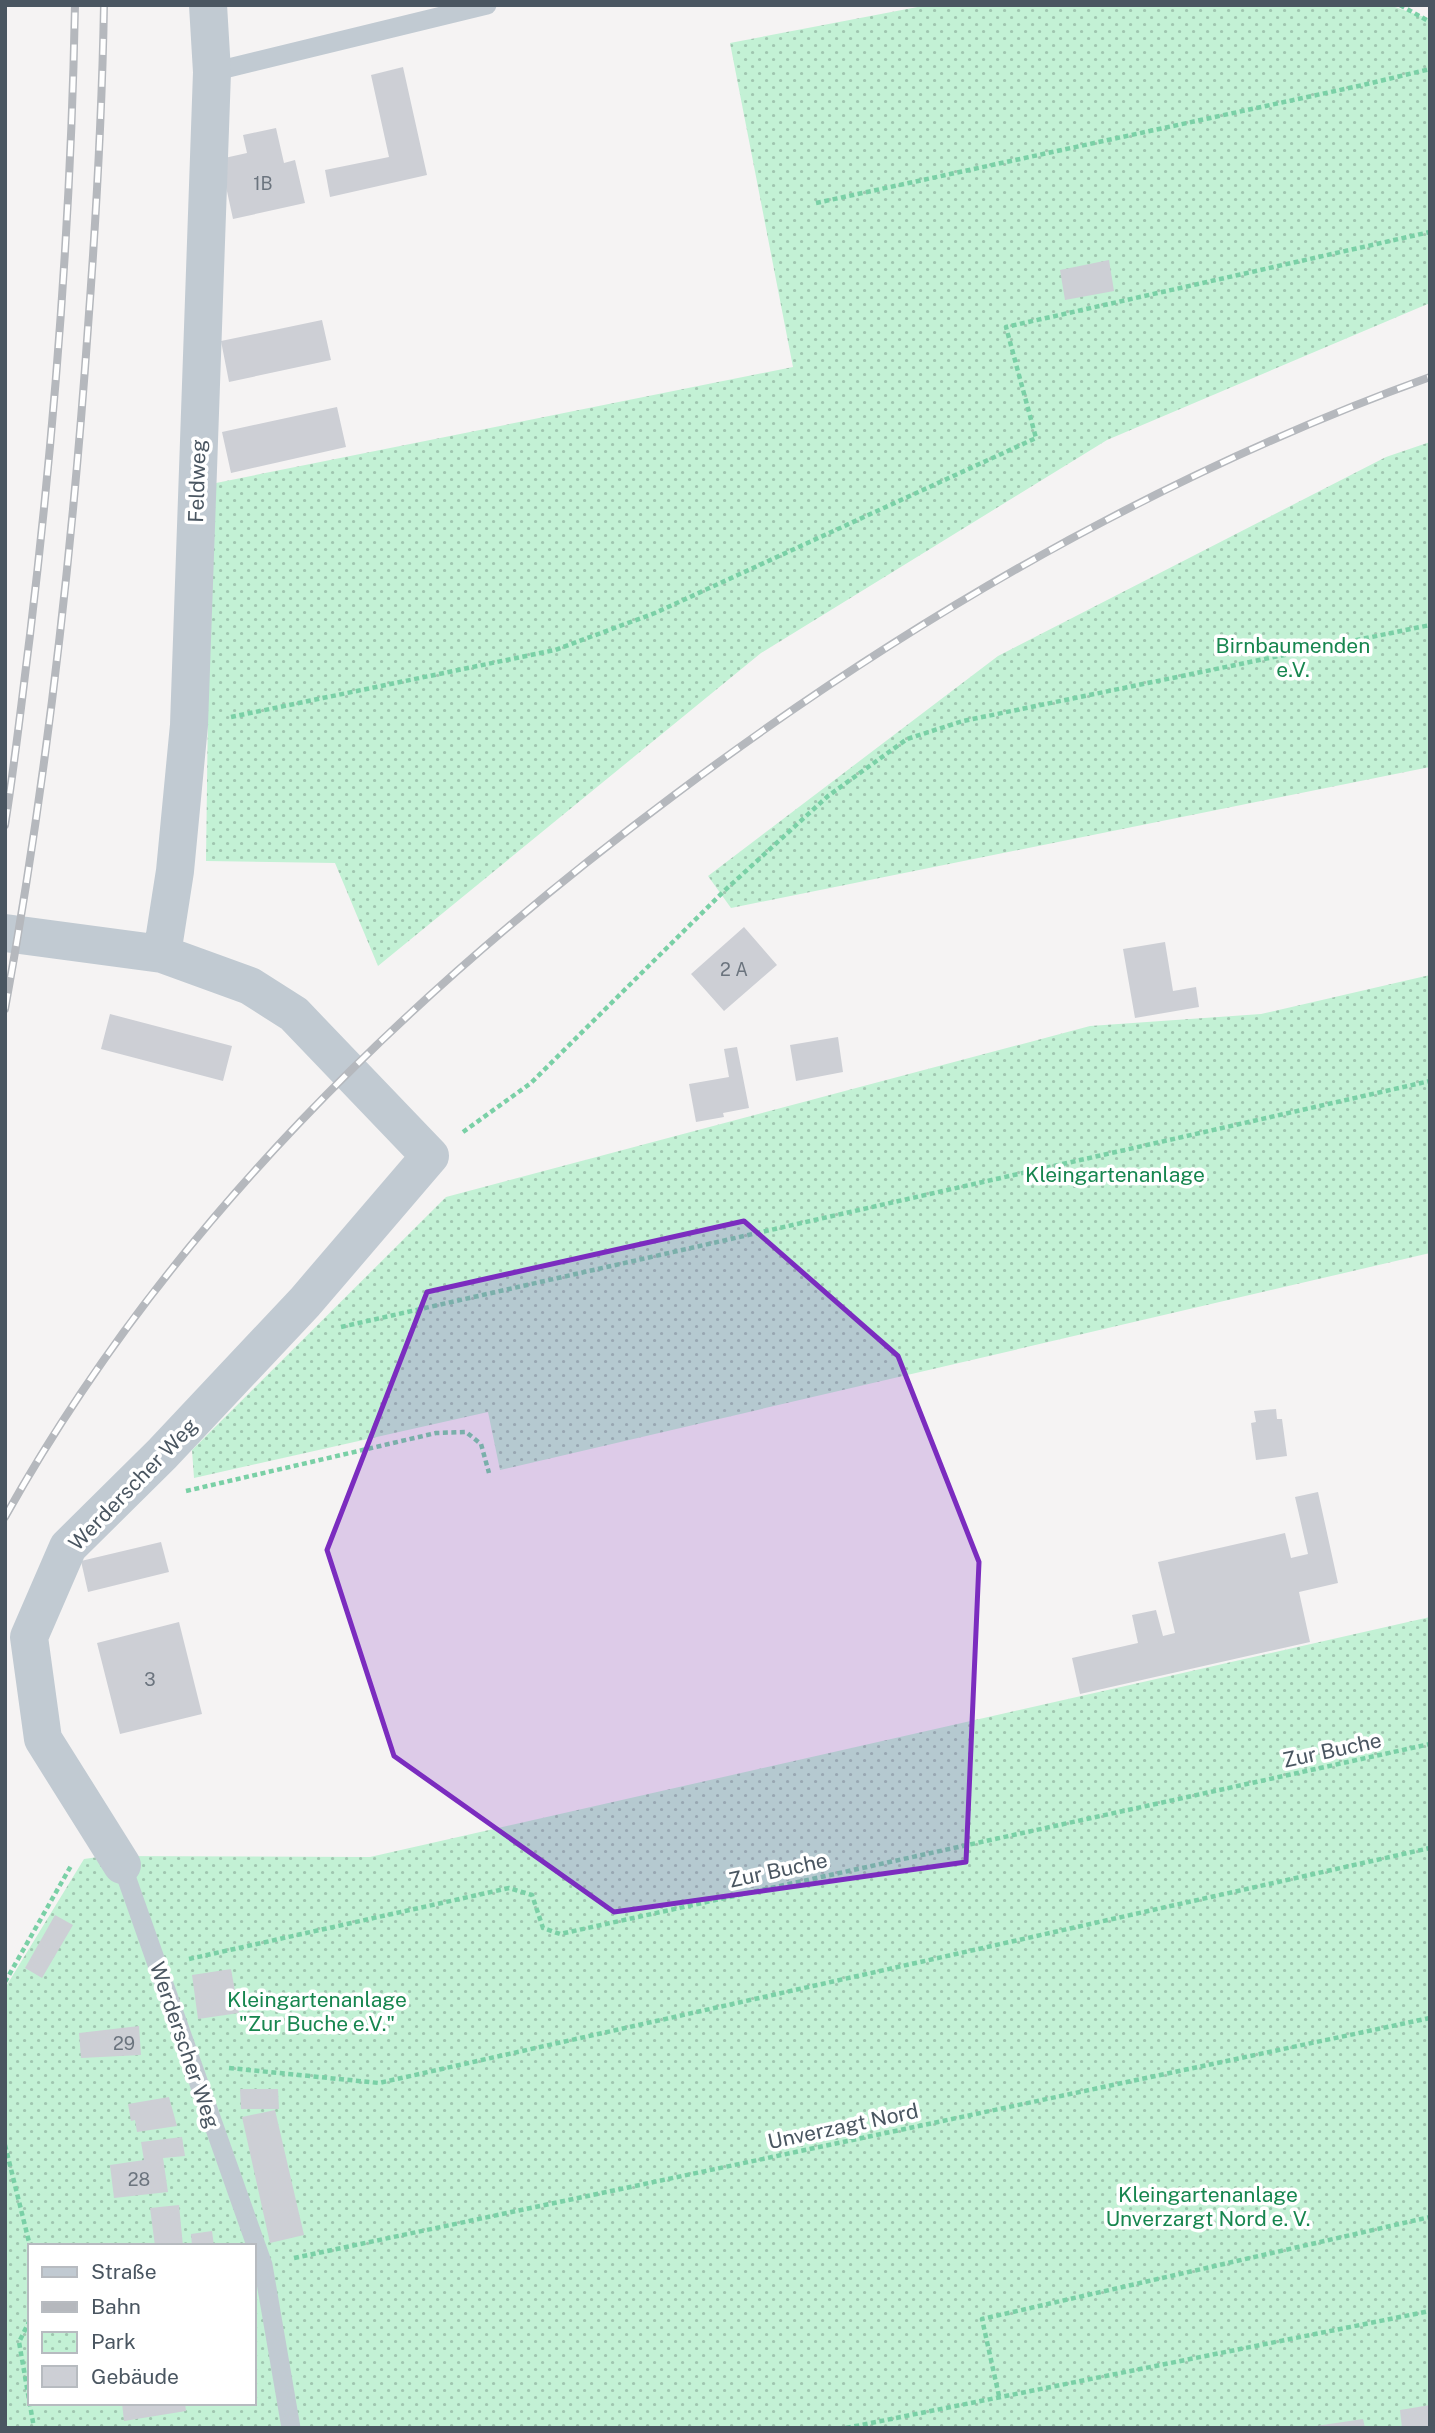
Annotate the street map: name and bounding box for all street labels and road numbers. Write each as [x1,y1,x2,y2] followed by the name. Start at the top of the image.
[183,439,211,523] street label: Feldweg
[63,1413,203,1555] street label: Werderscher Weg
[1280,1727,1384,1773] street label: Zur Buche
[726,1847,830,1893] street label: Zur Buche
[145,1959,225,2131] street label: Werderscher Weg
[765,2098,921,2154] street label: Unverzagt Nord

